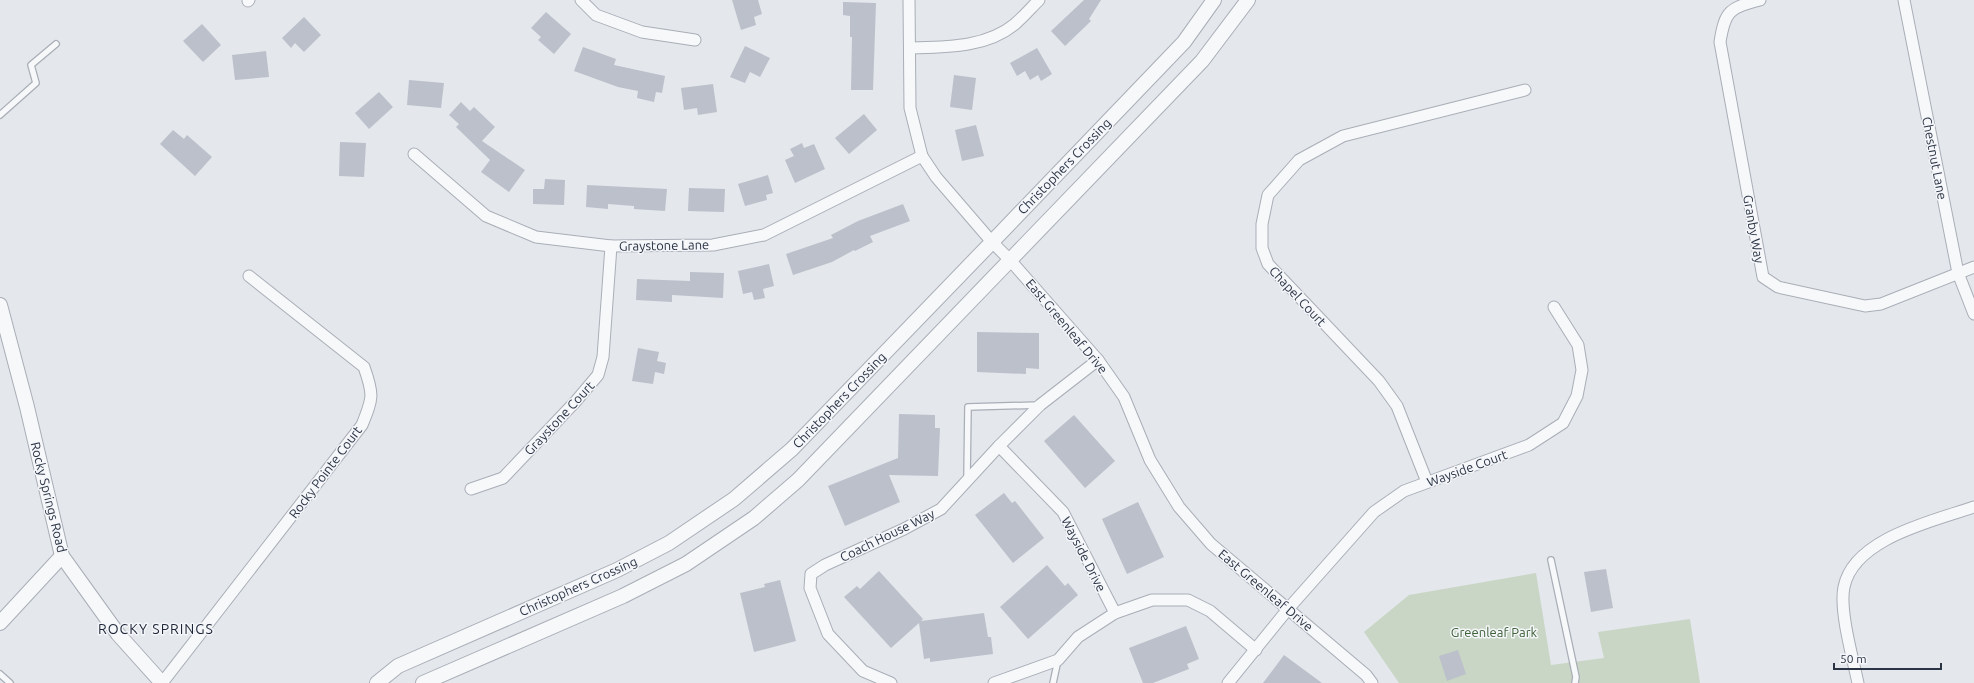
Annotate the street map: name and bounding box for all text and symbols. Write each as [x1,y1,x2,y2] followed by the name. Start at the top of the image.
[1015,115,1113,217] street label: Christophers Crossing
[1920,115,1950,201] street label: Chestnut Lane
[1741,194,1767,264] street label: Granby Way
[619,237,709,253] street label: Graystone Lane
[1267,263,1329,329] street label: Chapel Court
[1023,276,1111,376] street label: East Greenleaf Drive
[790,349,888,451] street label: Christophers Crossing
[521,378,597,458] street label: Graystone Court
[286,423,364,521] street label: Rocky Pointe Court
[28,440,70,554] street label: Rocky Springs Road
[1425,447,1509,489] street label: Wayside Court
[838,506,936,564] street label: Coach House Way
[1059,514,1109,594] street label: Wayside Drive
[1216,546,1316,634] street label: East Greenleaf Drive
[517,554,639,618] street label: Christophers Crossing
[98,621,214,637] district label: ROCKY SPRINGS
[1451,625,1538,639] park label: Greenleaf Park
[1834,645,1941,671] scale bar
[1840,652,1867,665] text: 50 m

